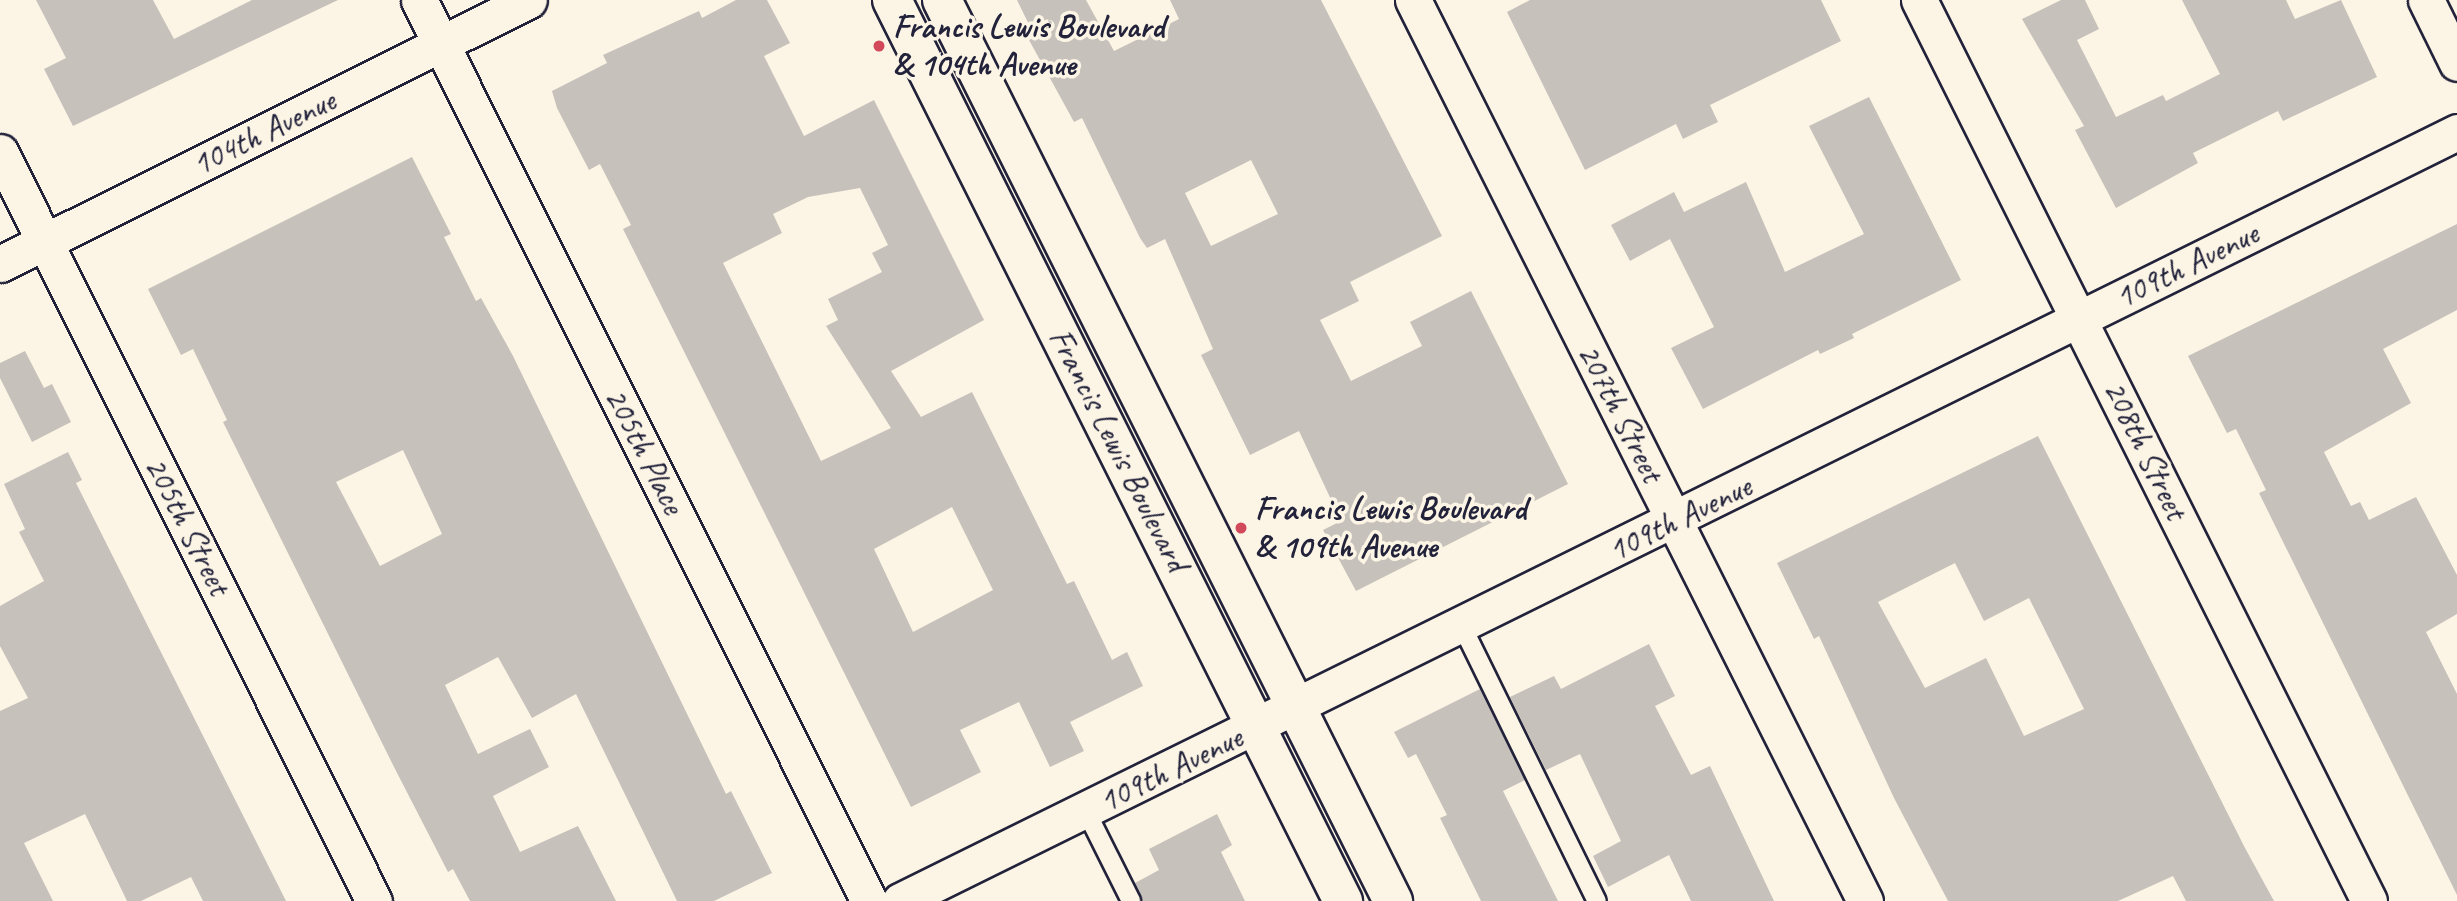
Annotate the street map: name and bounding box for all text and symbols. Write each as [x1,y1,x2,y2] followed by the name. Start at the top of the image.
[893,7,1165,85] place label: Francis Lewis Boulevard & 104th Avenue
[871,38,887,54] marker: Francis Lewis Boulevard & 104th Avenue
[186,81,342,185] street label: 104th Avenue
[2109,214,2265,318] street label: 109th Avenue
[1039,322,1197,578] street label: Francis Lewis Boulevard
[1568,337,1672,489] street label: 207th Street
[2094,374,2196,526] street label: 208th Street
[595,381,693,521] street label: 205th Place
[135,450,239,602] street label: 205th Street
[1602,467,1758,571] street label: 109th Avenue
[1255,489,1527,567] place label: Francis Lewis Boulevard & 109th Avenue
[1233,520,1249,536] marker: Francis Lewis Boulevard & 109th Avenue
[1093,718,1249,822] street label: 109th Avenue

